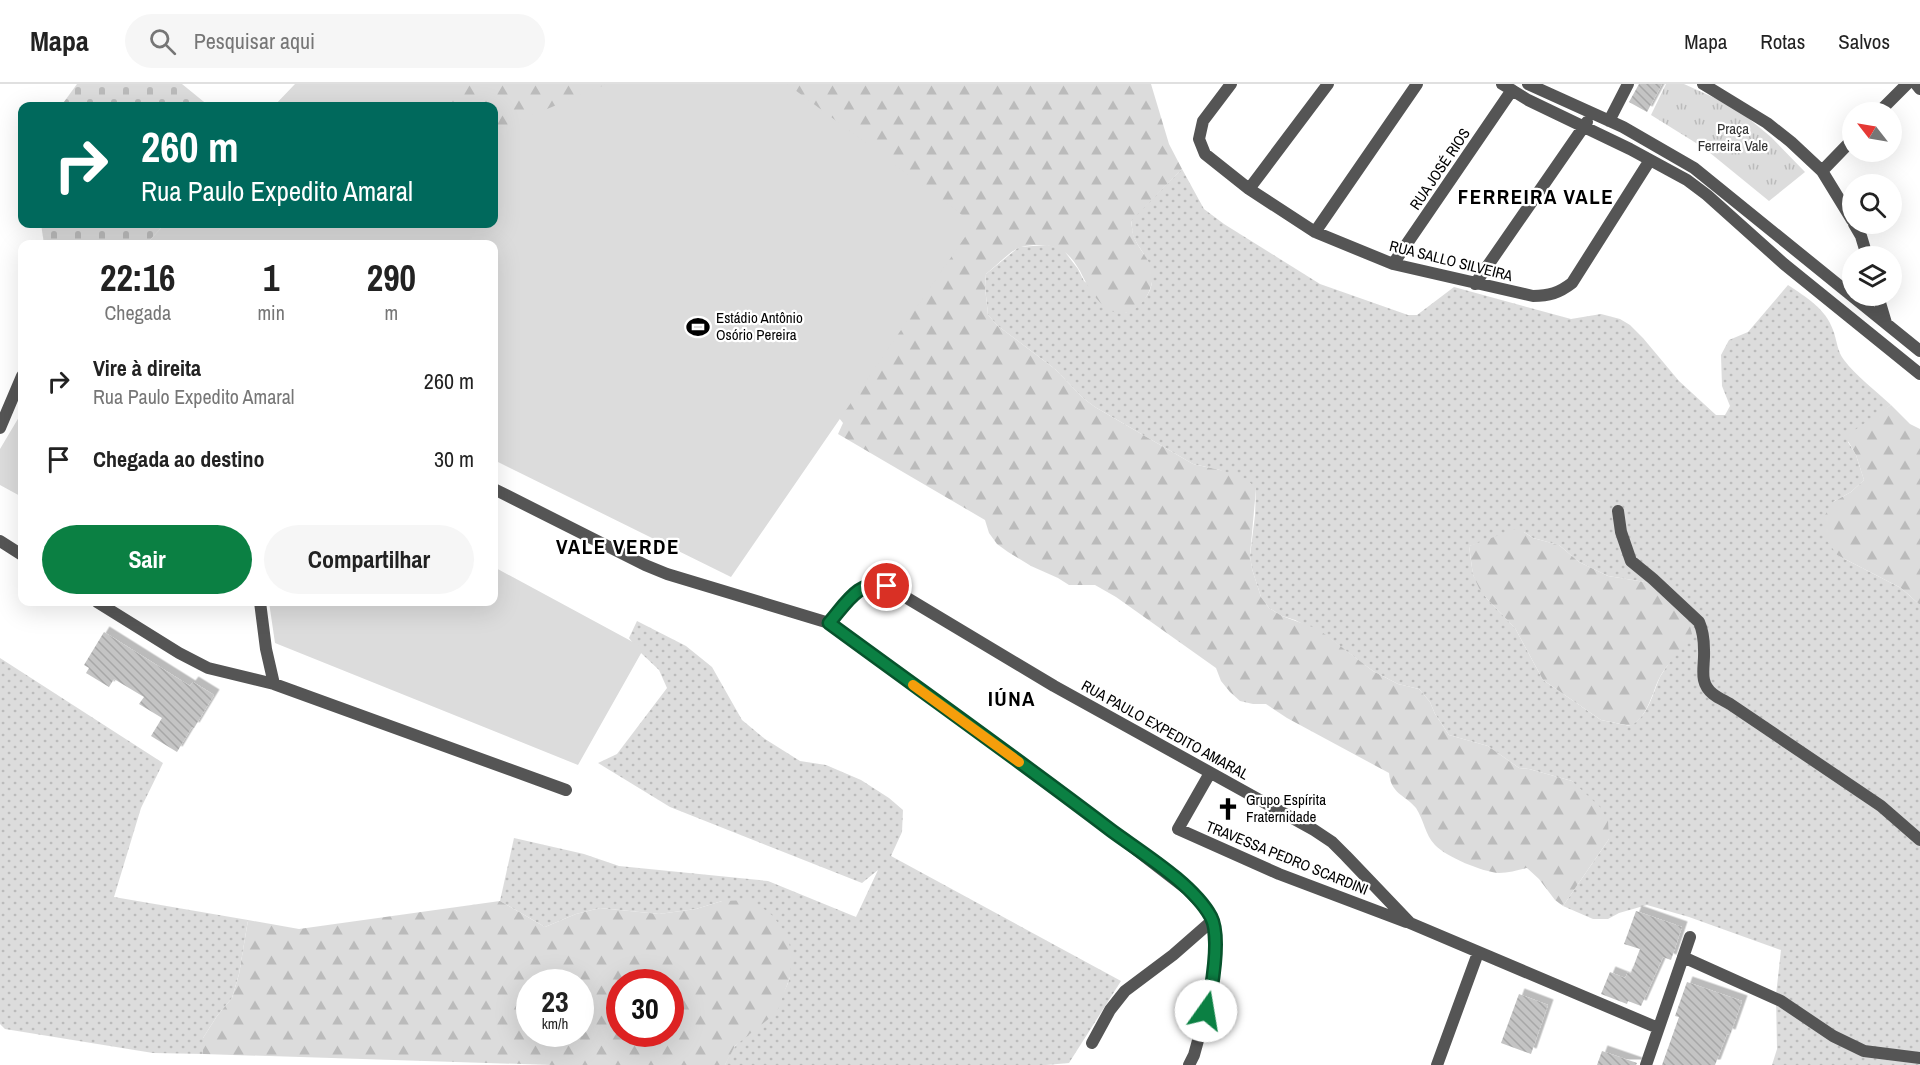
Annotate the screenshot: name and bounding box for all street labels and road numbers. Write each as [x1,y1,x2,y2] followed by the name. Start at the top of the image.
[1405,124,1475,214] street label: RUA JOSÉ RIOS
[1387,235,1516,286] street label: RUA SALLO SILVEIRA
[1078,675,1253,784] street label: RUA PAULO EXPEDITO AMARAL
[1203,815,1372,900] street label: TRAVESSA PEDRO SCARDINI

